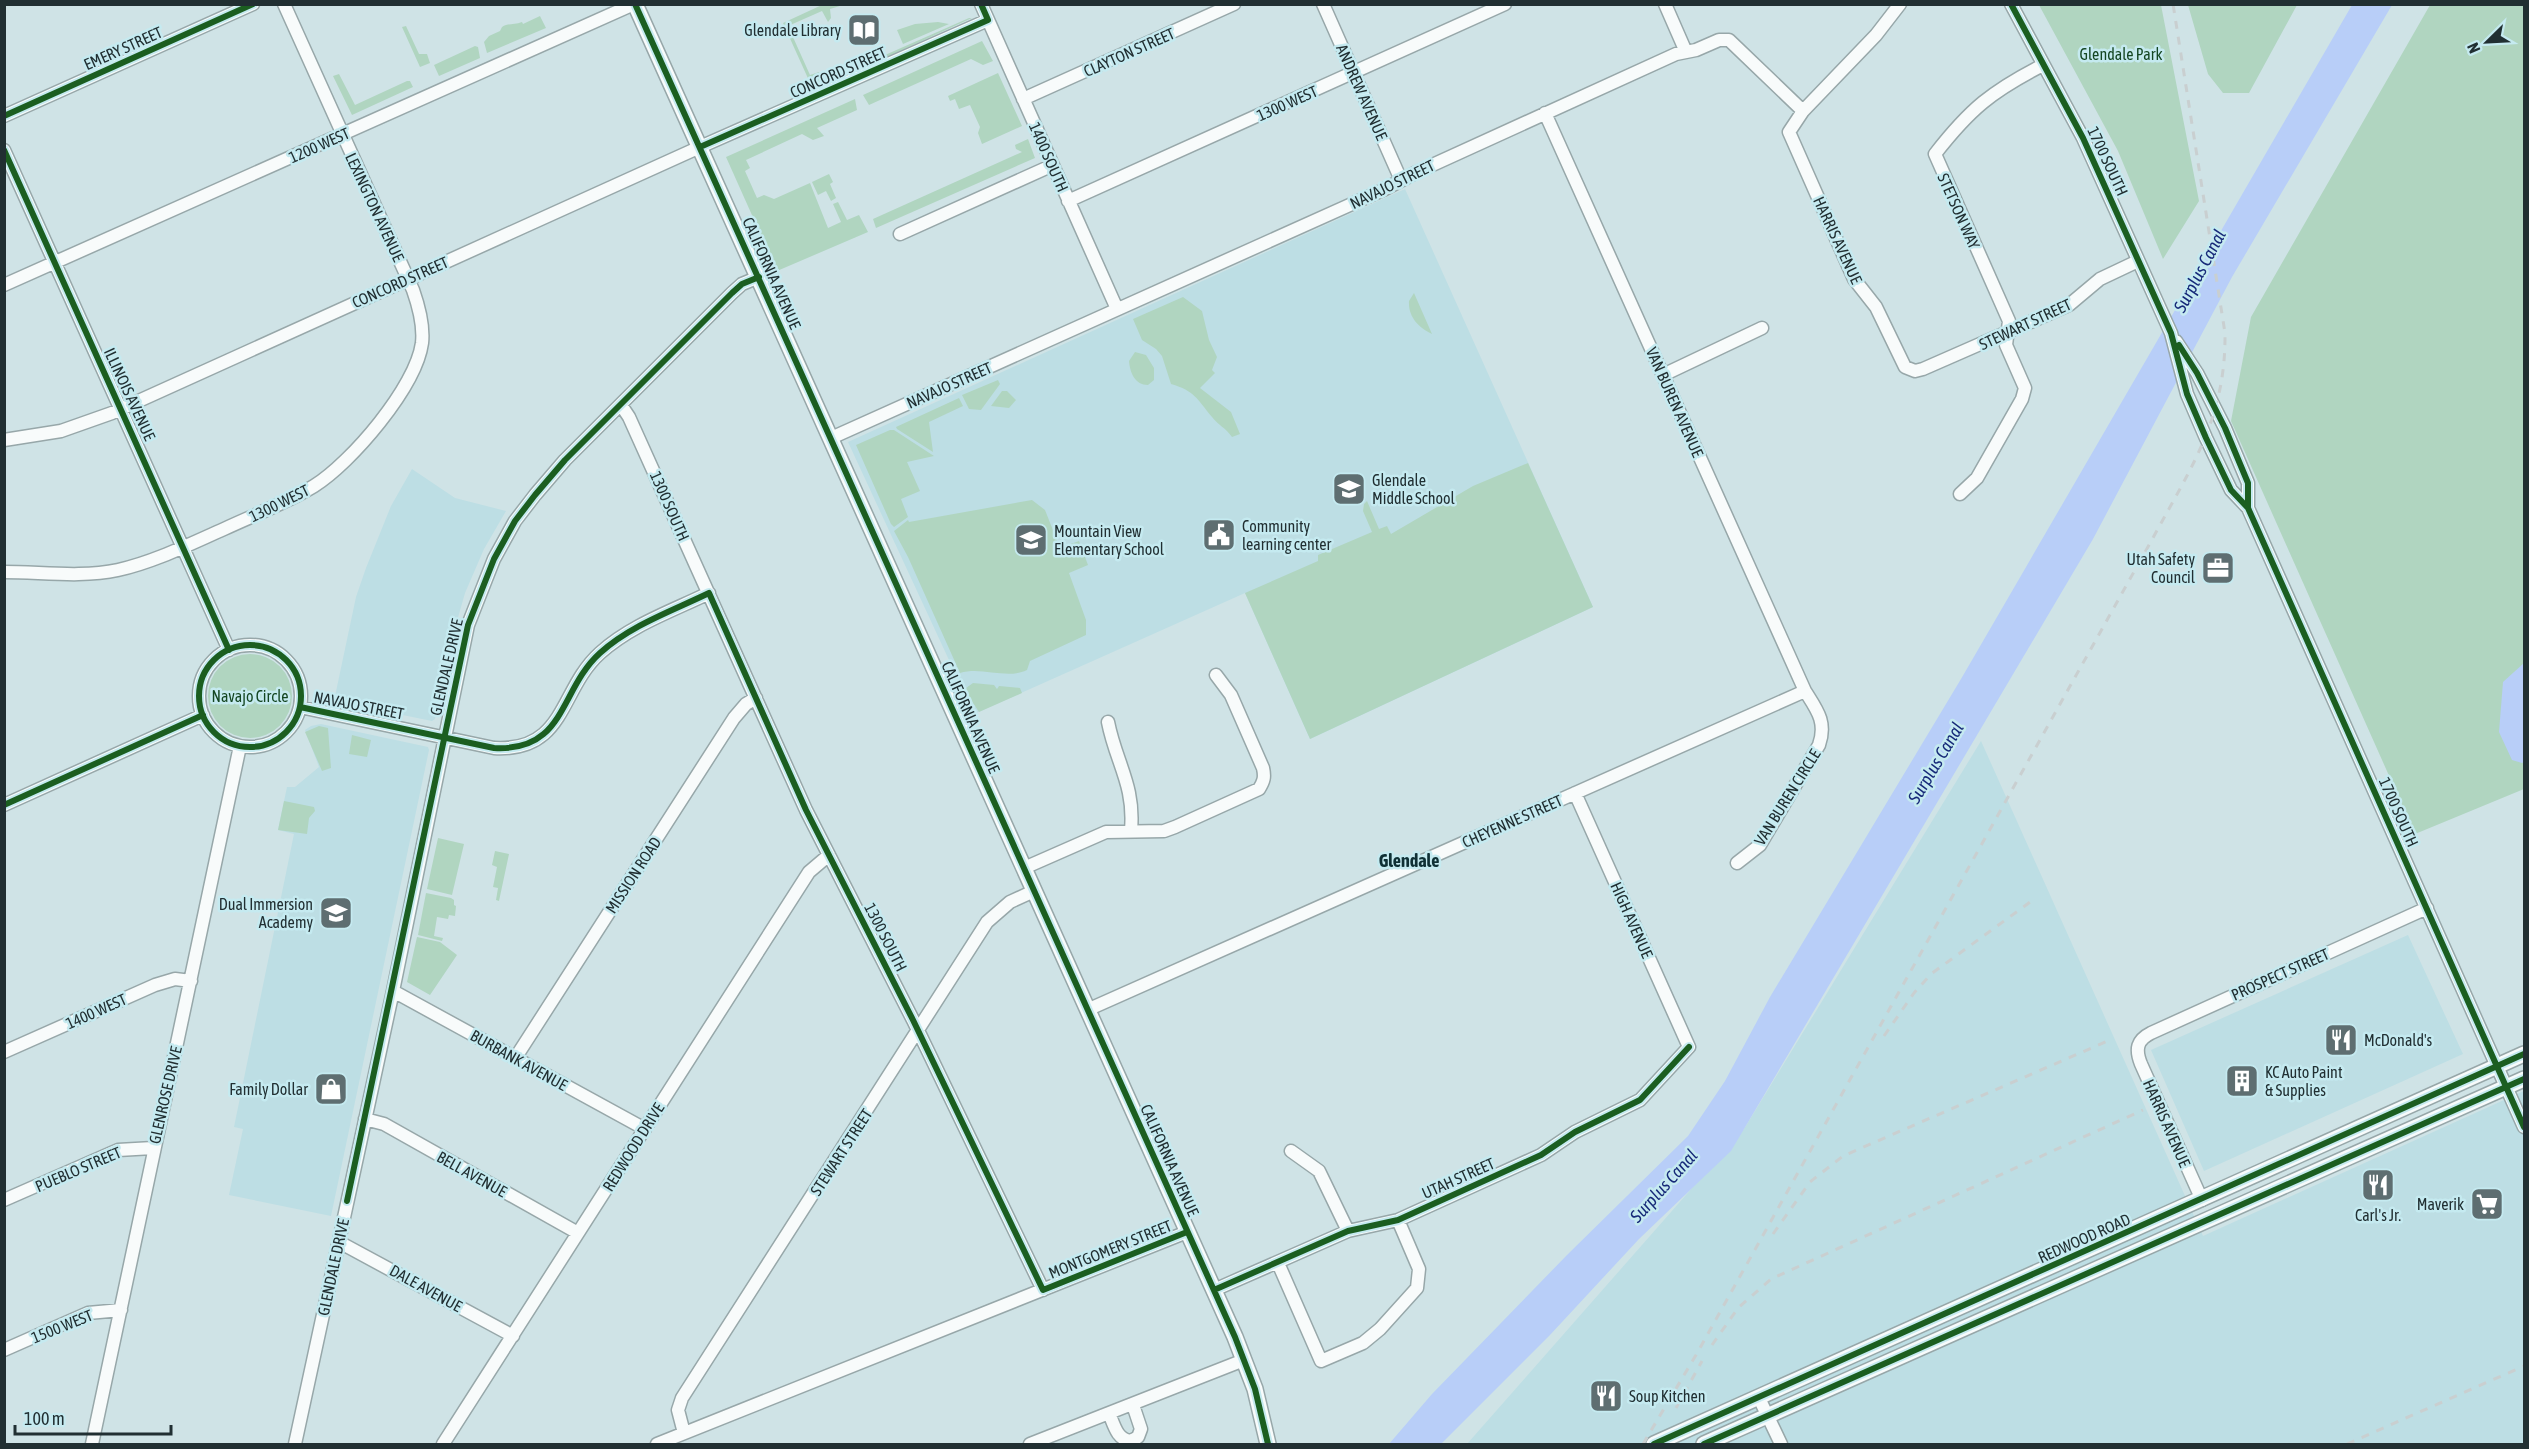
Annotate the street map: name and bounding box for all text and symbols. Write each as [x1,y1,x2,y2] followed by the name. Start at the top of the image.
[846,12,882,48] library icon: Glendale Library
[2457,12,2517,72] north arrow
[744,21,841,40] place label: Glendale Library
[81,23,165,73] street label: EMERY STREET
[1081,24,1177,80] street label: CLAYTON STREET
[2463,40,2483,56] text: N
[1333,41,1391,143] street label: ANDREW AVENUE
[787,43,889,101] street label: CONCORD STREET
[2080,45,2162,63] park label: Glendale Park
[1254,82,1320,124] street label: 1300 WEST
[1026,119,1072,195] street label: 1400 SOUTH
[286,124,352,166] street label: 1200 WEST
[2084,124,2132,198] street label: 1700 SOUTH
[342,150,408,264] street label: LEXINGTON AVENUE
[1347,156,1437,212] street label: NAVAJO STREET
[1934,170,1984,252] street label: STETSON WAY
[1810,194,1866,287] street label: HARRIS AVENUE
[739,214,805,332] street label: CALIFORNIA AVENUE
[2169,226,2230,317] water label: Surplus Canal
[349,253,451,311] street label: CONCORD STREET
[1976,295,2074,353] street label: STEWART STREET
[1643,344,1707,460] street label: VAN BUREN AVENUE
[101,345,159,443] street label: ILLINOIS AVENUE
[904,358,994,412] street label: NAVAJO STREET
[647,468,693,544] street label: 1300 SOUTH
[1331,471,1367,507] school or university icon: Glendale Middle School
[1372,471,1456,507] place label: Glendale Middle School
[246,481,312,525] street label: 1300 WEST
[1201,517,1237,553] public building icon: Community learning center
[1242,517,1331,554] place label: Community learning center
[1013,522,1049,558] school or university icon: Mountain View Elementary School
[1054,522,1165,559] place label: Mountain View Elementary School
[2127,550,2196,586] place label: Utah Safety Council
[2200,550,2236,586] office icon: Utah Safety Council
[426,617,466,717] street label: GLENDALE DRIVE
[938,658,1004,776] street label: CALIFORNIA AVENUE
[211,687,289,706] park label: Navajo Circle
[312,687,406,723] street label: NAVAJO STREET
[1903,718,1968,808] water label: Surplus Canal
[1750,746,1824,848] street label: VAN BUREN CIRCLE
[2376,774,2422,850] street label: 1700 SOUTH
[1459,791,1565,851] street label: CHEYENNE STREET
[602,833,664,917] street label: MISSION ROAD
[1379,850,1439,871] district label: Glendale
[1607,879,1657,961] street label: HIGH AVENUE
[219,895,313,932] place label: Dual Immersion Academy
[318,895,354,931] school or university icon: Dual Immersion Academy
[861,900,911,974] street label: 1300 SOUTH
[2228,944,2332,1004] street label: PROSPECT STREET
[63,990,129,1032] street label: 1400 WEST
[2323,1022,2359,1058] restaurant icon: McDonald's
[467,1026,571,1094] street label: BURBANK AVENUE
[2364,1031,2433,1049] place label: McDonald's
[145,1044,185,1146] street label: GLENROSE DRIVE
[2224,1063,2260,1099] building icon: KC Auto Paint & Supplies
[2265,1063,2343,1100] place label: KC Auto Paint & Supplies
[313,1071,349,1107] shop icon: Family Dollar
[2140,1076,2194,1170] street label: HARRIS AVENUE
[229,1080,308,1099] place label: Family Dollar
[599,1099,667,1194] street label: REDWOOD DRIVE
[1137,1101,1203,1219] street label: CALIFORNIA AVENUE
[806,1105,876,1199] street label: STEWART STREET
[32,1143,124,1195] street label: PUEBLO STREET
[1625,1145,1702,1227] water label: Surplus Canal
[434,1147,510,1201] street label: BELL AVENUE
[1419,1154,1497,1202] street label: UTAH STREET
[2360,1167,2396,1203] restaurant icon: Carl's Jr.
[2469,1186,2505,1222] supermarket icon: Maverik
[2417,1195,2464,1213] place label: Maverik
[2355,1206,2401,1224] place label: Carl's Jr.
[2035,1210,2133,1266] street label: REDWOOD ROAD
[1046,1216,1174,1282] street label: MONTGOMERY STREET
[314,1217,352,1317] street label: GLENDALE DRIVE
[387,1261,465,1315] street label: DALE AVENUE
[29,1306,95,1346] street label: 1500 WEST
[1588,1378,1624,1414] restaurant icon: Soup Kitchen
[1629,1387,1705,1406] place label: Soup Kitchen
[15,1398,171,1436] scale bar
[24,1408,65,1429] text: 100 m

